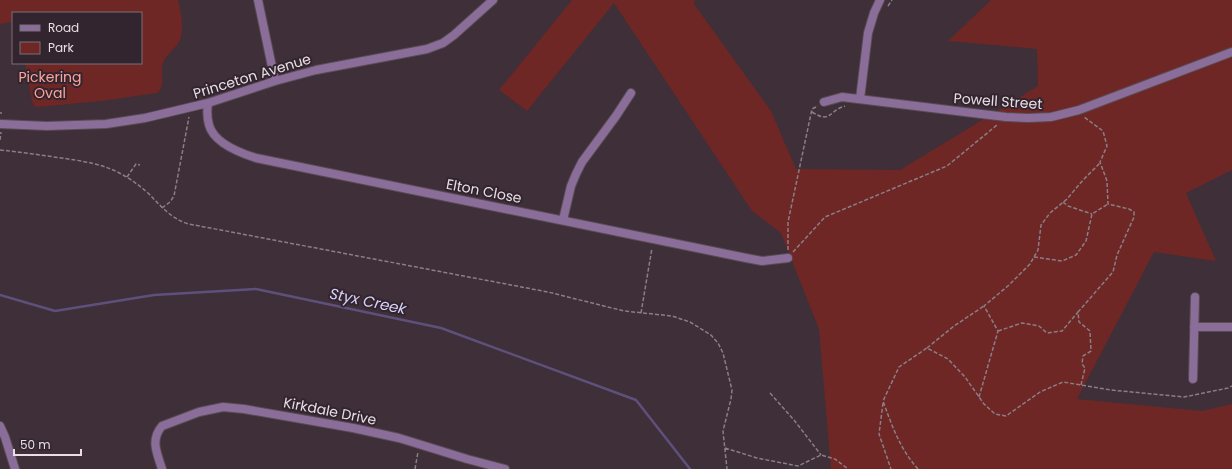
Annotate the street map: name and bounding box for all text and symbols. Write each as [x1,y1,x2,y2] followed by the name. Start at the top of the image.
[12,12,142,64] legend
[48,19,79,36] text: Road
[48,39,75,56] text: Park
[191,48,314,103] street label: Princeton Avenue
[18,67,82,103] park label: Pickering Oval
[953,88,1043,114] street label: Powell Street
[444,174,524,208] street label: Elton Close
[328,283,409,320] water label: Styx Creek
[282,392,378,430] street label: Kirkdale Drive
[14,431,81,457] scale bar
[20,436,51,453] text: 50 m

